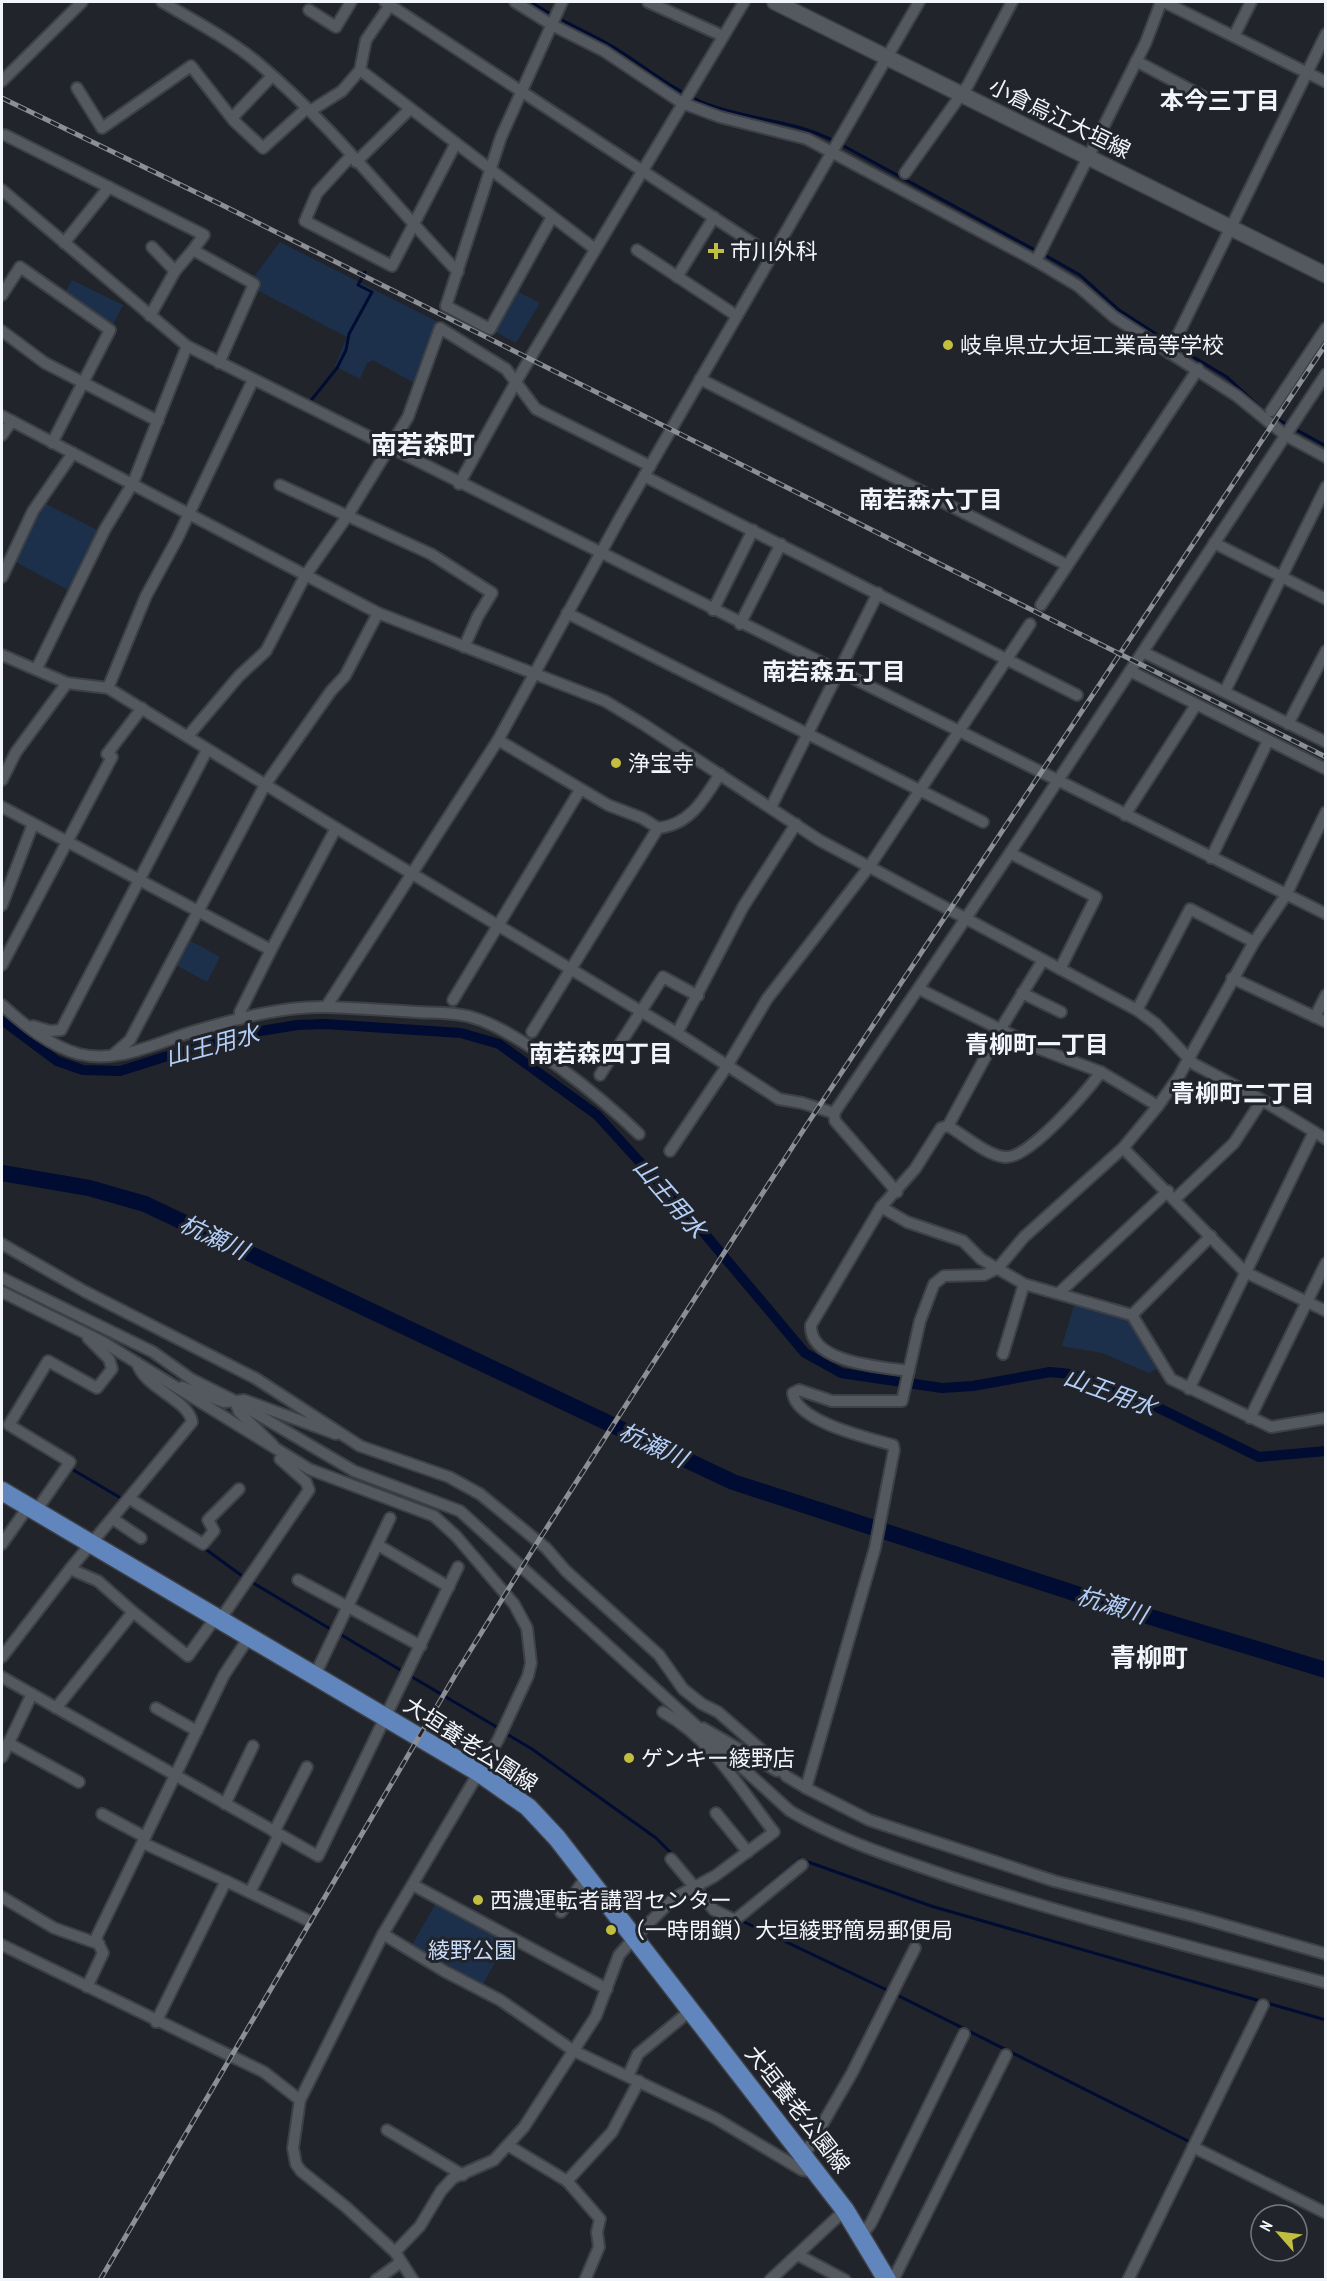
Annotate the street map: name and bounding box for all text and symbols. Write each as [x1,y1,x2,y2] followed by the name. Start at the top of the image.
[985,72,1135,164] street label: 小倉烏江大垣線
[1160,85,1280,116] district label: 本今三丁目
[730,237,818,265] place label: 市川外科
[707,242,725,260] marker: 市川外科
[960,331,1224,359] place label: 岐阜県立大垣工業高等学校
[941,338,955,352] marker: 岐阜県立大垣工業高等学校
[371,428,475,461] district label: 南若森町
[859,484,1003,515] district label: 南若森六丁目
[762,656,906,687] district label: 南若森五丁目
[628,749,694,777] place label: 浄宝寺
[609,756,623,770] marker: 浄宝寺
[162,1017,265,1072] water label: 山王用水
[965,1029,1109,1060] district label: 青柳町一丁目
[529,1038,673,1069] district label: 南若森四丁目
[1171,1078,1315,1109] district label: 青柳町二丁目
[627,1152,715,1247] water label: 山王用水
[175,1208,256,1268] water label: 杭瀬川
[1060,1361,1163,1424] water label: 山王用水
[614,1416,695,1476] water label: 杭瀬川
[1073,1580,1154,1631] water label: 杭瀬川
[1110,1641,1188,1674] district label: 青柳町
[399,1690,543,1798] street label: 大垣養老公園線
[641,1744,795,1772] place label: ゲンキー綾野店
[622,1751,636,1765] marker: ゲンキー綾野店
[490,1886,732,1914] place label: 西濃運転者講習センター
[471,1893,485,1907] marker: 西濃運転者講習センター
[623,1916,953,1944] place label: （一時閉鎖）大垣綾野簡易郵便局
[604,1923,618,1937] marker: （一時閉鎖）大垣綾野簡易郵便局
[428,1936,516,1964] park label: 綾野公園
[740,2040,856,2178] street label: 大垣養老公園線
[1249,2203,1309,2263] north arrow
[1255,2217,1277,2234] text: N

